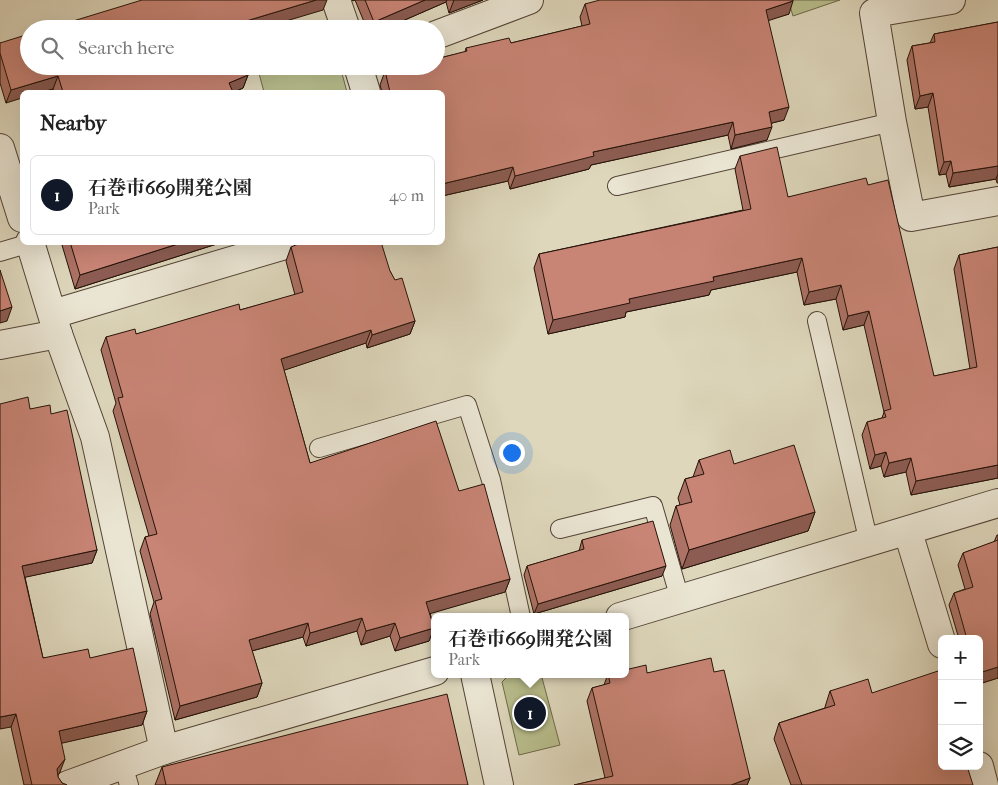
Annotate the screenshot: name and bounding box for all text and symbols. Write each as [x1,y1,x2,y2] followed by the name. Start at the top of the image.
[20,20,445,75] search box
[38,34,66,62] icon: search
[78,37,174,59] text: Search here
[40,111,106,135] text: Nearby
[88,177,252,199] text: 石巻市669開発公園
[54,186,60,205] text: 1
[389,186,424,205] text: 40 m
[88,199,120,218] text: Park
[499,440,525,466] your location
[431,613,629,678] popup
[448,628,612,650] text: 石巻市669開発公園
[938,635,983,770] map controls
[938,635,983,680] button: +
[448,650,480,669] text: Park
[938,680,983,725] button: −
[514,694,546,732] pin: 1
[938,725,983,770] button: layers

